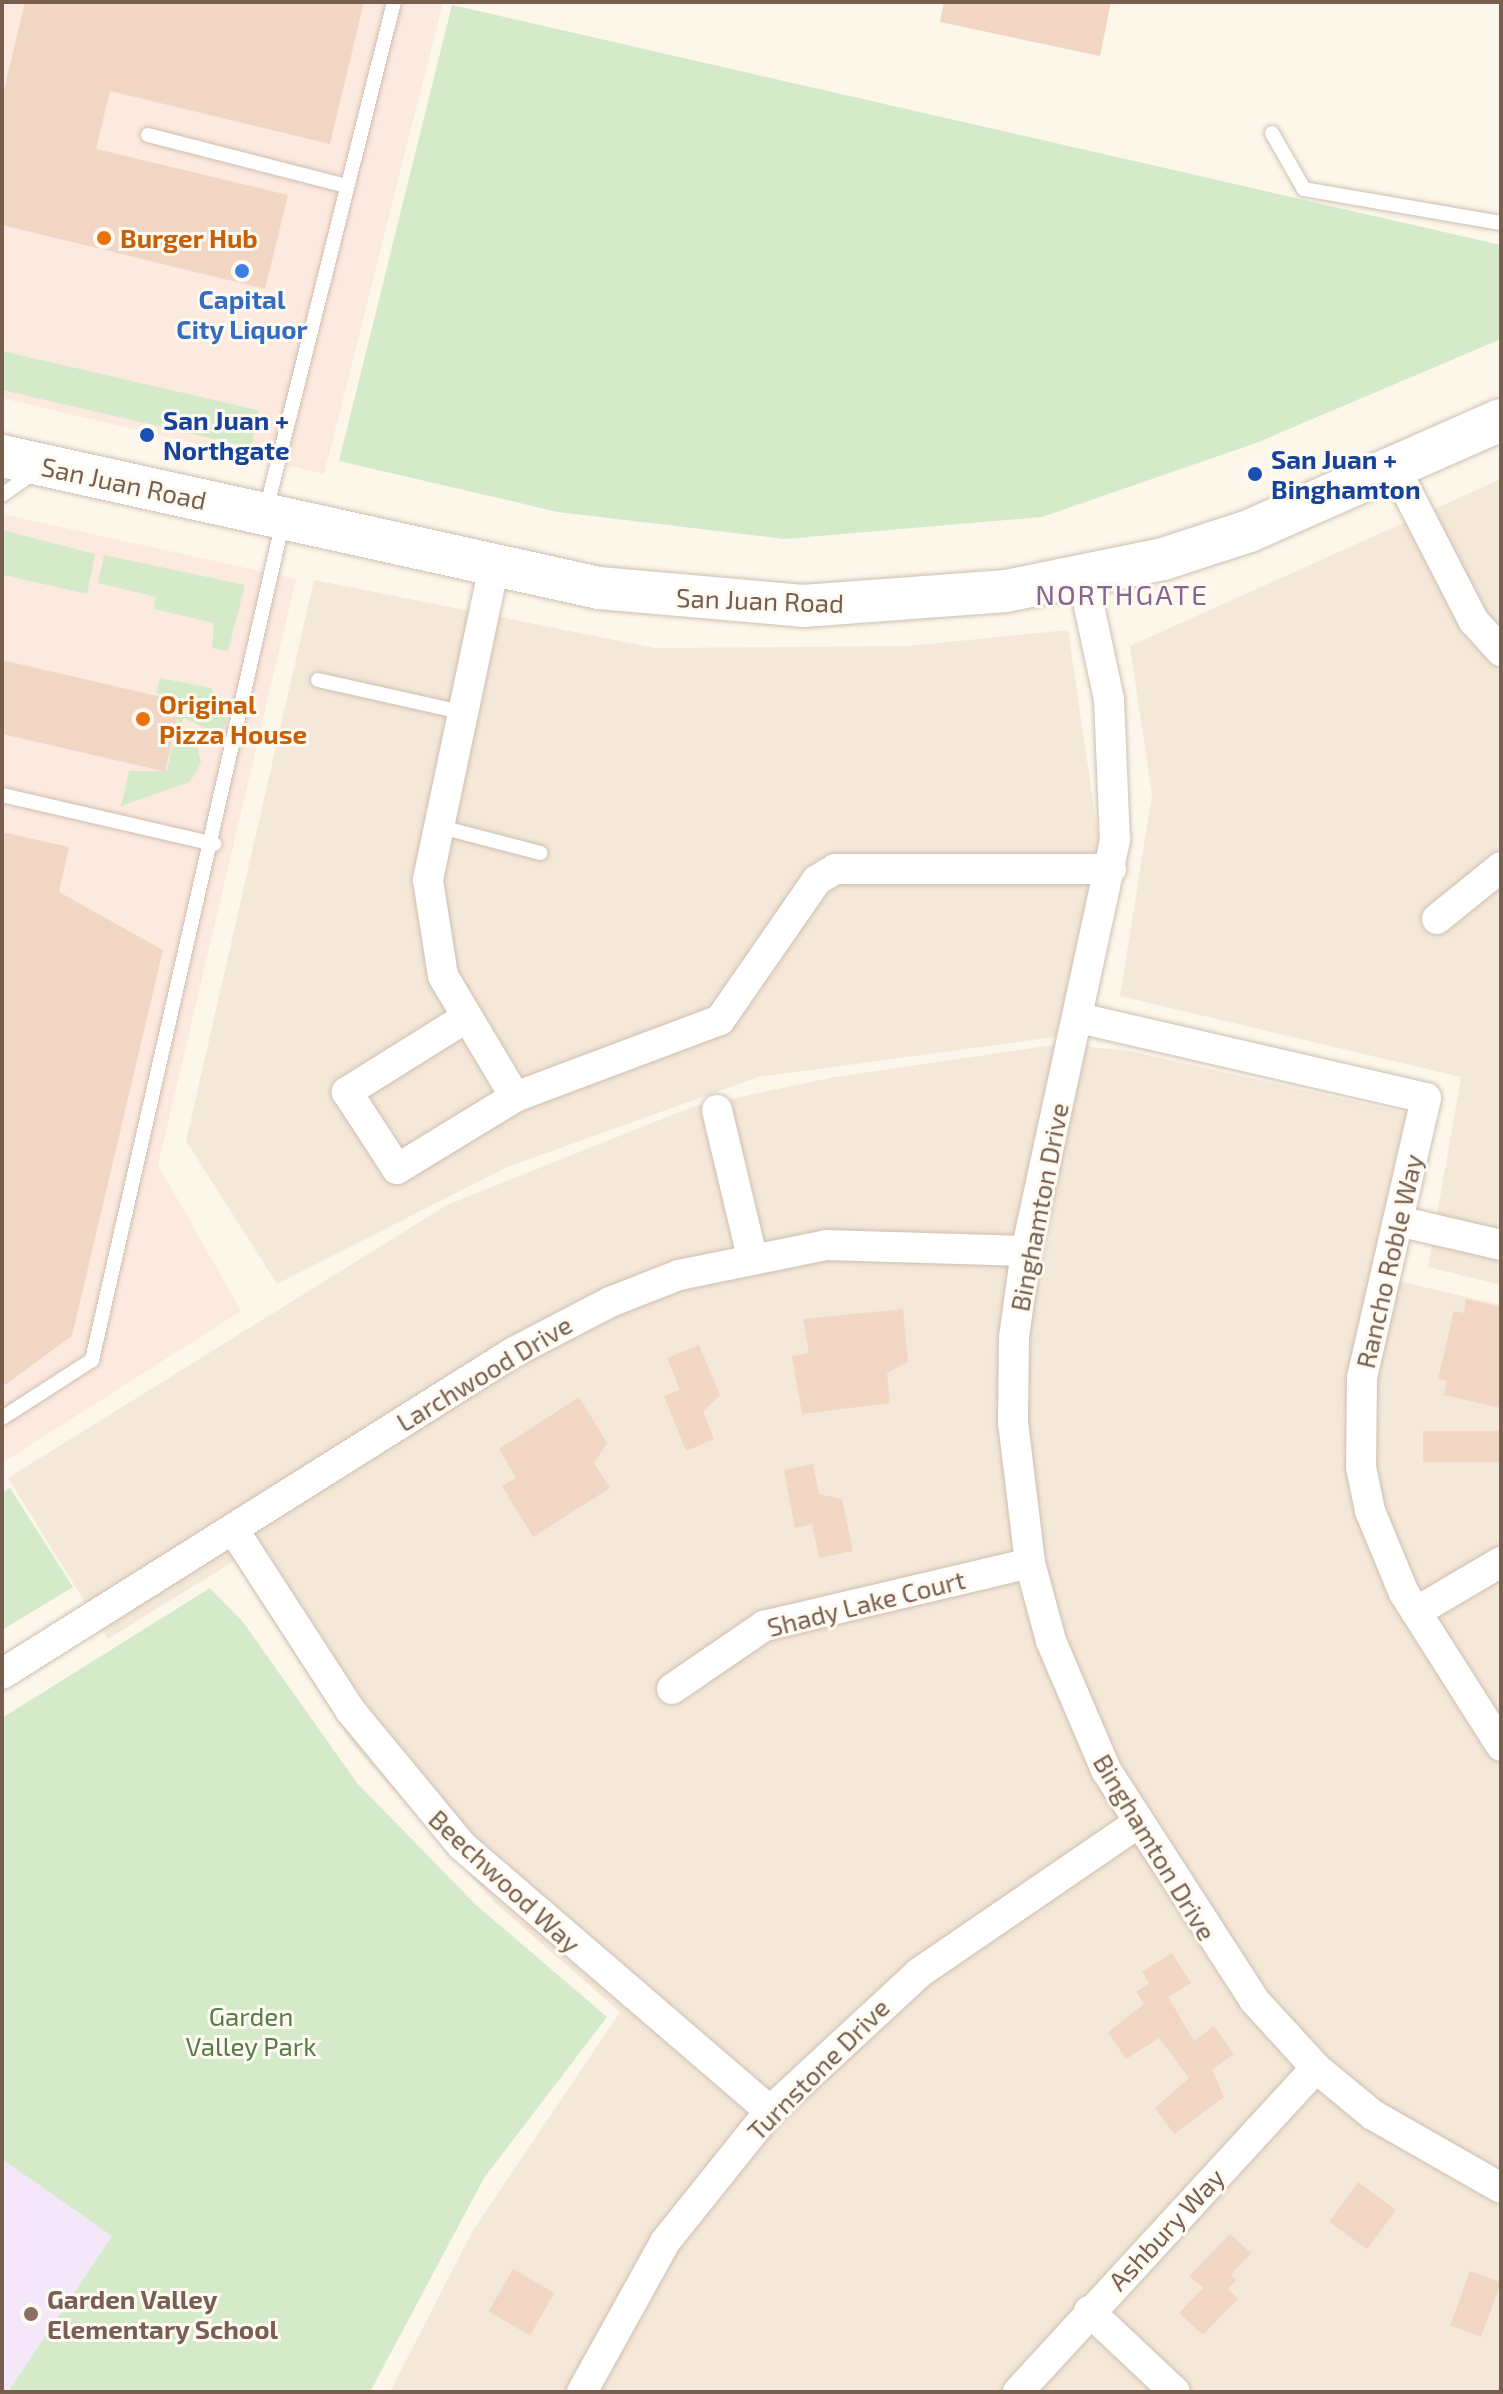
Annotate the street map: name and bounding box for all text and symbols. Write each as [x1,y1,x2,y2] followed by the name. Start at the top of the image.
[120,222,258,254] place label: Burger Hub
[95,229,113,247] marker: Burger Hub
[233,262,251,280] marker: Capital City Liquor
[176,283,308,344] place label: Capital City Liquor
[163,404,290,466] place label: San Juan + Northgate
[138,426,156,444] marker: San Juan + Northgate
[1271,443,1421,504] place label: San Juan + Binghamton
[38,450,210,516] street label: San Juan Road
[1246,465,1264,483] marker: San Juan + Binghamton
[1035,577,1209,611] district label: NORTHGATE
[675,581,845,619] street label: San Juan Road
[159,688,307,750] place label: Original Pizza House
[134,710,152,728] marker: Original Pizza House
[1003,1100,1075,1314] street label: Binghamton Drive
[1349,1151,1429,1371] street label: Rancho Roble Way
[391,1308,577,1438] street label: Larchwood Drive
[764,1563,968,1643] street label: Shady Lake Court
[1087,1748,1223,1946] street label: Binghamton Drive
[423,1803,587,1959] street label: Beechwood Way
[741,1992,895,2146] street label: Turnstone Drive
[185,2000,317,2062] park label: Garden Valley Park
[1101,2161,1231,2297] street label: Ashbury Way
[47,2283,279,2344] place label: Garden Valley Elementary School
[22,2305,40,2323] marker: Garden Valley Elementary School

